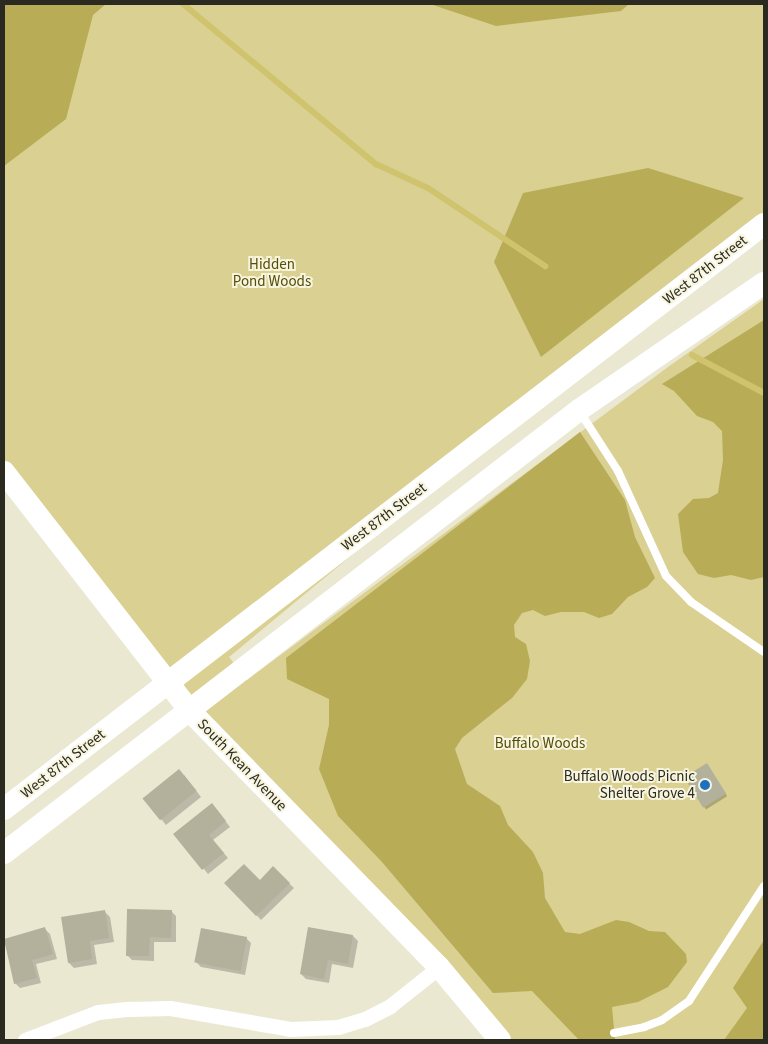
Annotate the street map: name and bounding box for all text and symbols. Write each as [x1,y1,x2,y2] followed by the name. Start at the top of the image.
[659,232,751,308] street label: West 87th Street
[233,255,311,290] park label: Hidden Pond Woods
[338,479,430,555] street label: West 87th Street
[193,715,291,815] street label: South Kean Avenue
[17,726,109,802] street label: West 87th Street
[495,735,585,753] park label: Buffalo Woods
[564,767,695,802] place label: Buffalo Woods Picnic Shelter Grove 4
[699,779,711,791] marker: Buffalo Woods Picnic Shelter Grove 4

